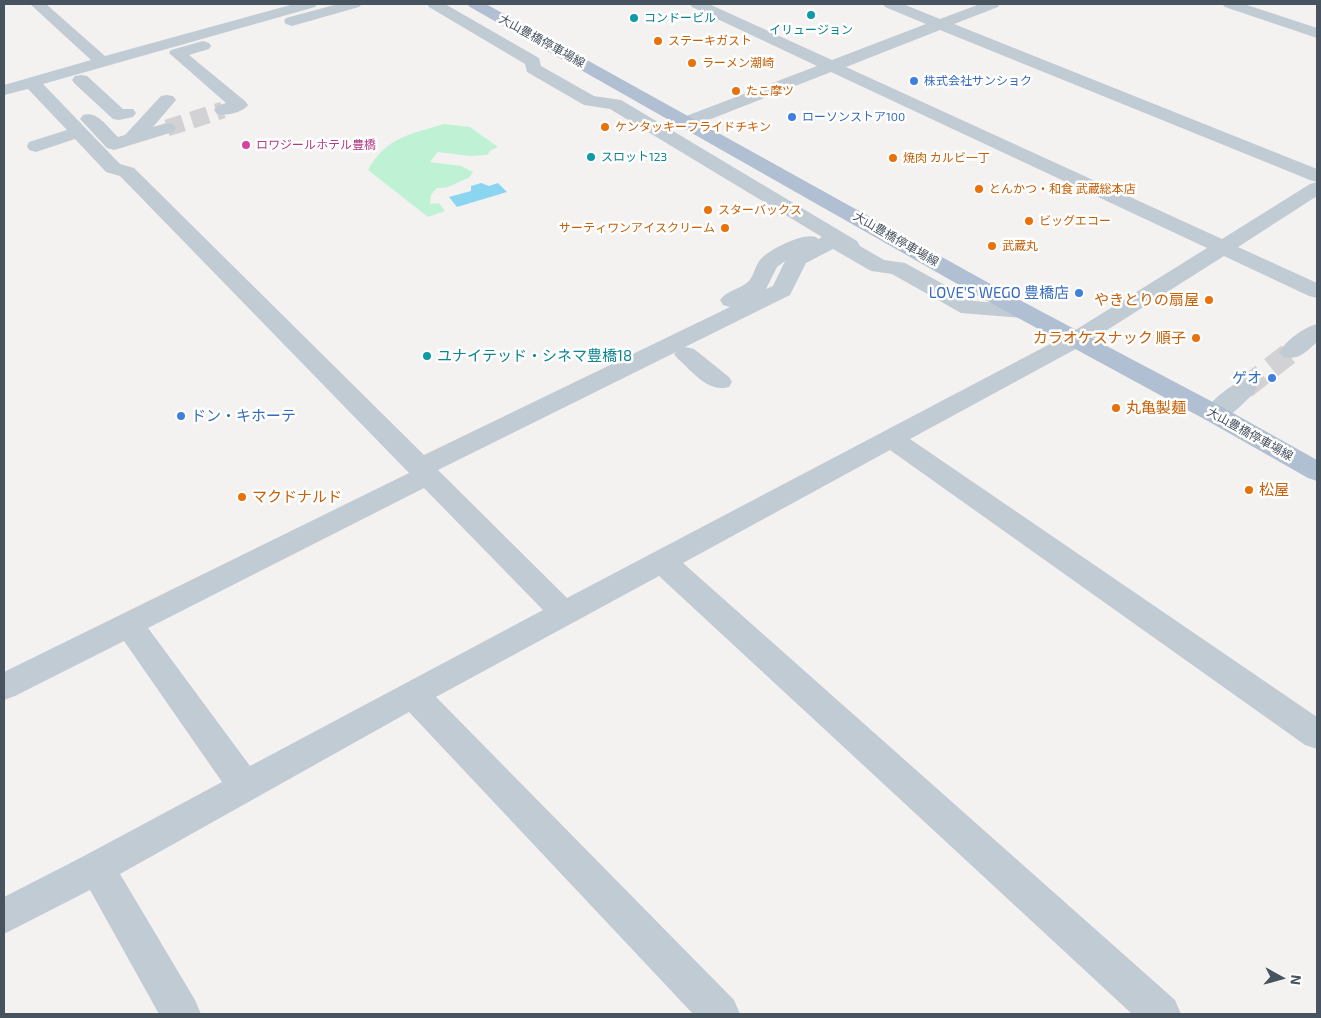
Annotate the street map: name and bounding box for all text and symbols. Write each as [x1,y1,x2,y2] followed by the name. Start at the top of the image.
[805,9,817,21] marker: イリュージョン
[497,11,587,71] street label: 大山豊橋停車場線
[644,11,716,25] place label: コンドービル
[628,12,640,24] marker: コンドービル
[769,23,853,37] place label: イリュージョン
[668,34,752,48] place label: ステーキガスト
[652,35,664,47] marker: ステーキガスト
[702,56,774,70] place label: ラーメン潮崎
[686,57,698,69] marker: ラーメン潮崎
[924,74,1032,88] place label: 株式会社サンショク
[908,75,920,87] marker: 株式会社サンショク
[746,84,794,98] place label: たこ摩ツ
[730,85,742,97] marker: たこ摩ツ
[802,110,905,124] place label: ローソンストア100
[786,111,798,123] marker: ローソンストア100
[615,120,771,134] place label: ケンタッキーフライドチキン
[599,121,611,133] marker: ケンタッキーフライドチキン
[256,138,376,152] place label: ロワジールホテル豊橋
[240,139,252,151] marker: ロワジールホテル豊橋
[601,150,667,164] place label: スロット123
[585,151,597,163] marker: スロット123
[903,151,990,165] place label: 焼肉 カルビ一丁
[887,152,899,164] marker: 焼肉 カルビ一丁
[989,182,1136,196] place label: とんかつ・和食 武蔵総本店
[973,183,985,195] marker: とんかつ・和食 武蔵総本店
[718,203,802,217] place label: スターバックス
[702,204,714,216] marker: スターバックス
[851,209,941,269] street label: 大山豊橋停車場線
[1039,214,1111,228] place label: ビッグエコー
[1023,215,1035,227] marker: ビッグエコー
[559,221,715,235] place label: サーティワンアイスクリーム
[719,222,731,234] marker: サーティワンアイスクリーム
[1002,239,1038,253] place label: 武蔵丸
[986,240,998,252] marker: 武蔵丸
[929,284,1069,302] place label: LOVE'S WEGO 豊橋店
[1073,287,1085,299] marker: LOVE'S WEGO 豊橋店
[1094,291,1199,309] place label: やきとりの扇屋
[1203,294,1215,306] marker: やきとりの扇屋
[1033,329,1186,347] place label: カラオケスナック 順子
[1190,332,1202,344] marker: カラオケスナック 順子
[437,347,632,365] place label: ユナイテッド・シネマ豊橋18
[421,350,433,362] marker: ユナイテッド・シネマ豊橋18
[1232,369,1262,387] place label: ゲオ
[1266,372,1278,384] marker: ゲオ
[1126,399,1186,417] place label: 丸亀製麺
[1110,402,1122,414] marker: 丸亀製麺
[1205,404,1295,464] street label: 大山豊橋停車場線
[191,407,296,425] place label: ドン・キホーテ
[175,410,187,422] marker: ドン・キホーテ
[1259,481,1289,499] place label: 松屋
[1243,484,1255,496] marker: 松屋
[252,488,342,506] place label: マクドナルド
[236,491,248,503] marker: マクドナルド
[1256,953,1306,1003] north arrow
[1287,974,1305,986] text: N

